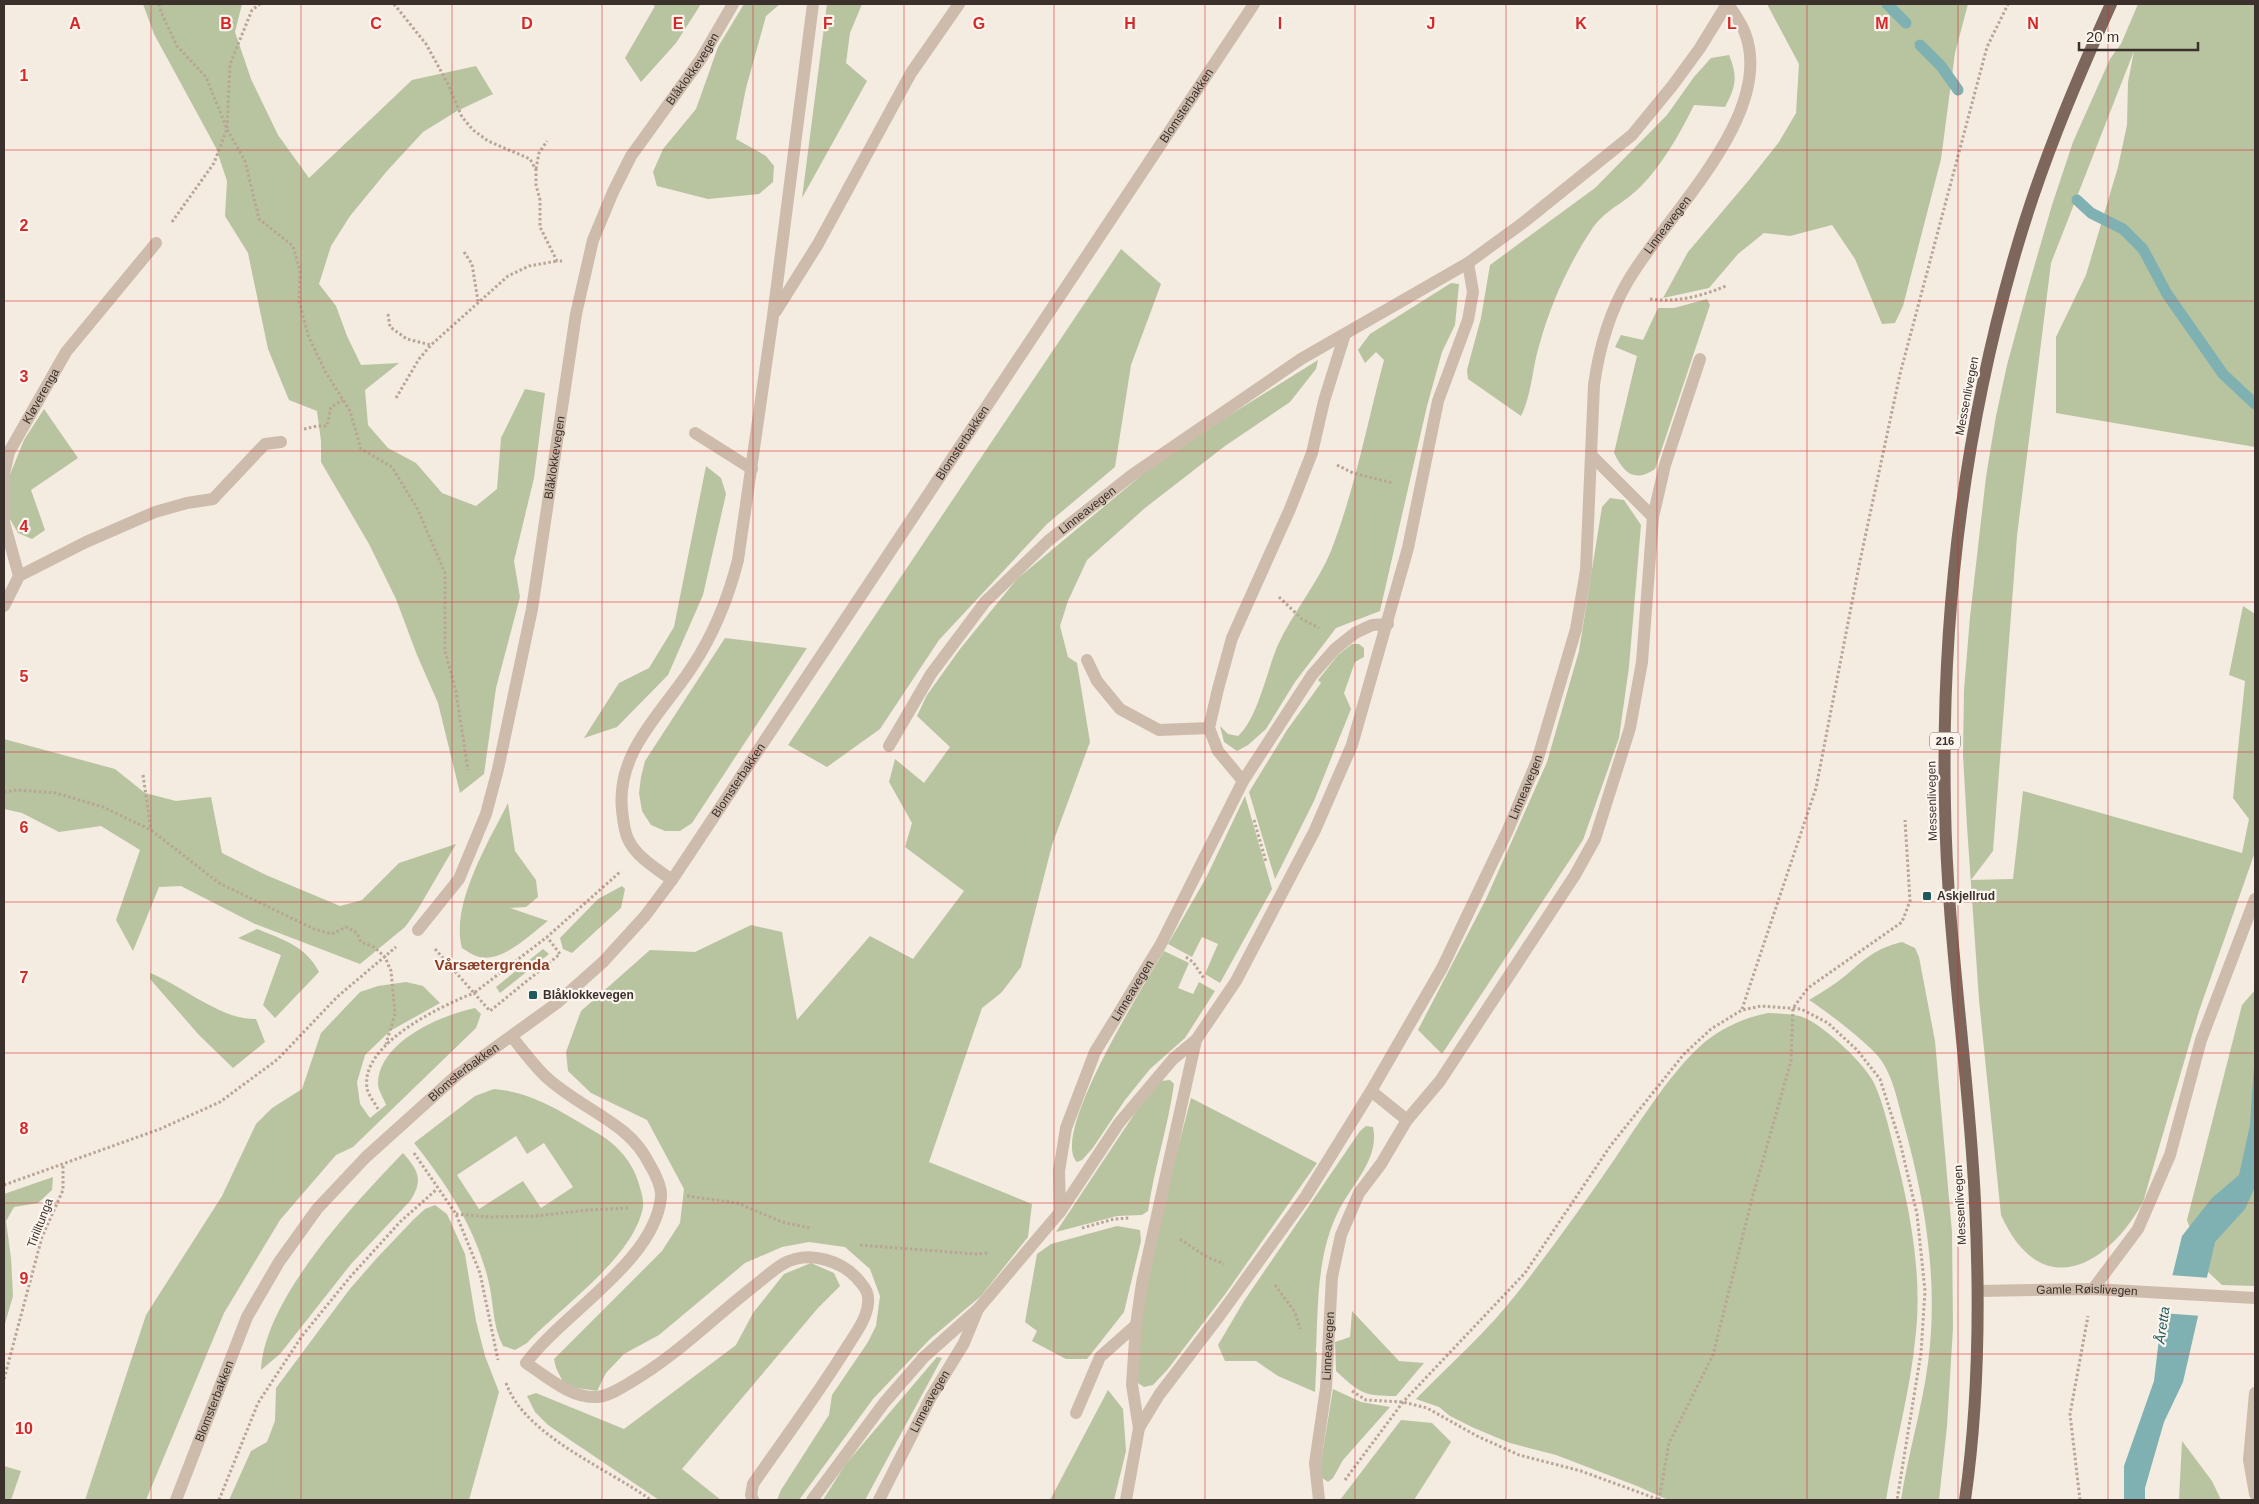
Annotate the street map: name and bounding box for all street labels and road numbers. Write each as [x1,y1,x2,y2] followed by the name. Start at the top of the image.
[663,30,722,108] street label: Blåklokkevegen
[1157,66,1216,145] street label: Blomsterbakken
[1641,193,1694,257] street label: Linneavegen
[1952,355,1982,437] street label: Messenlivegen
[20,366,62,426] street label: Kløverenga
[933,403,992,483] street label: Blomsterbakken
[541,415,568,500] street label: Blåklokkevegen
[1056,483,1119,537] street label: Linneavegen
[1930,732,1960,749] road number: 216
[709,740,768,820] street label: Blomsterbakken
[1506,753,1545,822] street label: Linneavegen
[1924,761,1940,841] street label: Messenlivegen
[1109,957,1157,1024] street label: Linneavegen
[425,1040,502,1104] street label: Blomsterbakken
[1951,1165,1969,1245] street label: Messenlivegen
[24,1196,56,1250] street label: Tirilltunga
[2036,1282,2138,1298] street label: Gamle Røislivegen
[1319,1311,1337,1381] street label: Linneavegen
[192,1358,236,1444] street label: Blomsterbakken
[907,1368,953,1435] street label: Linneavegen

